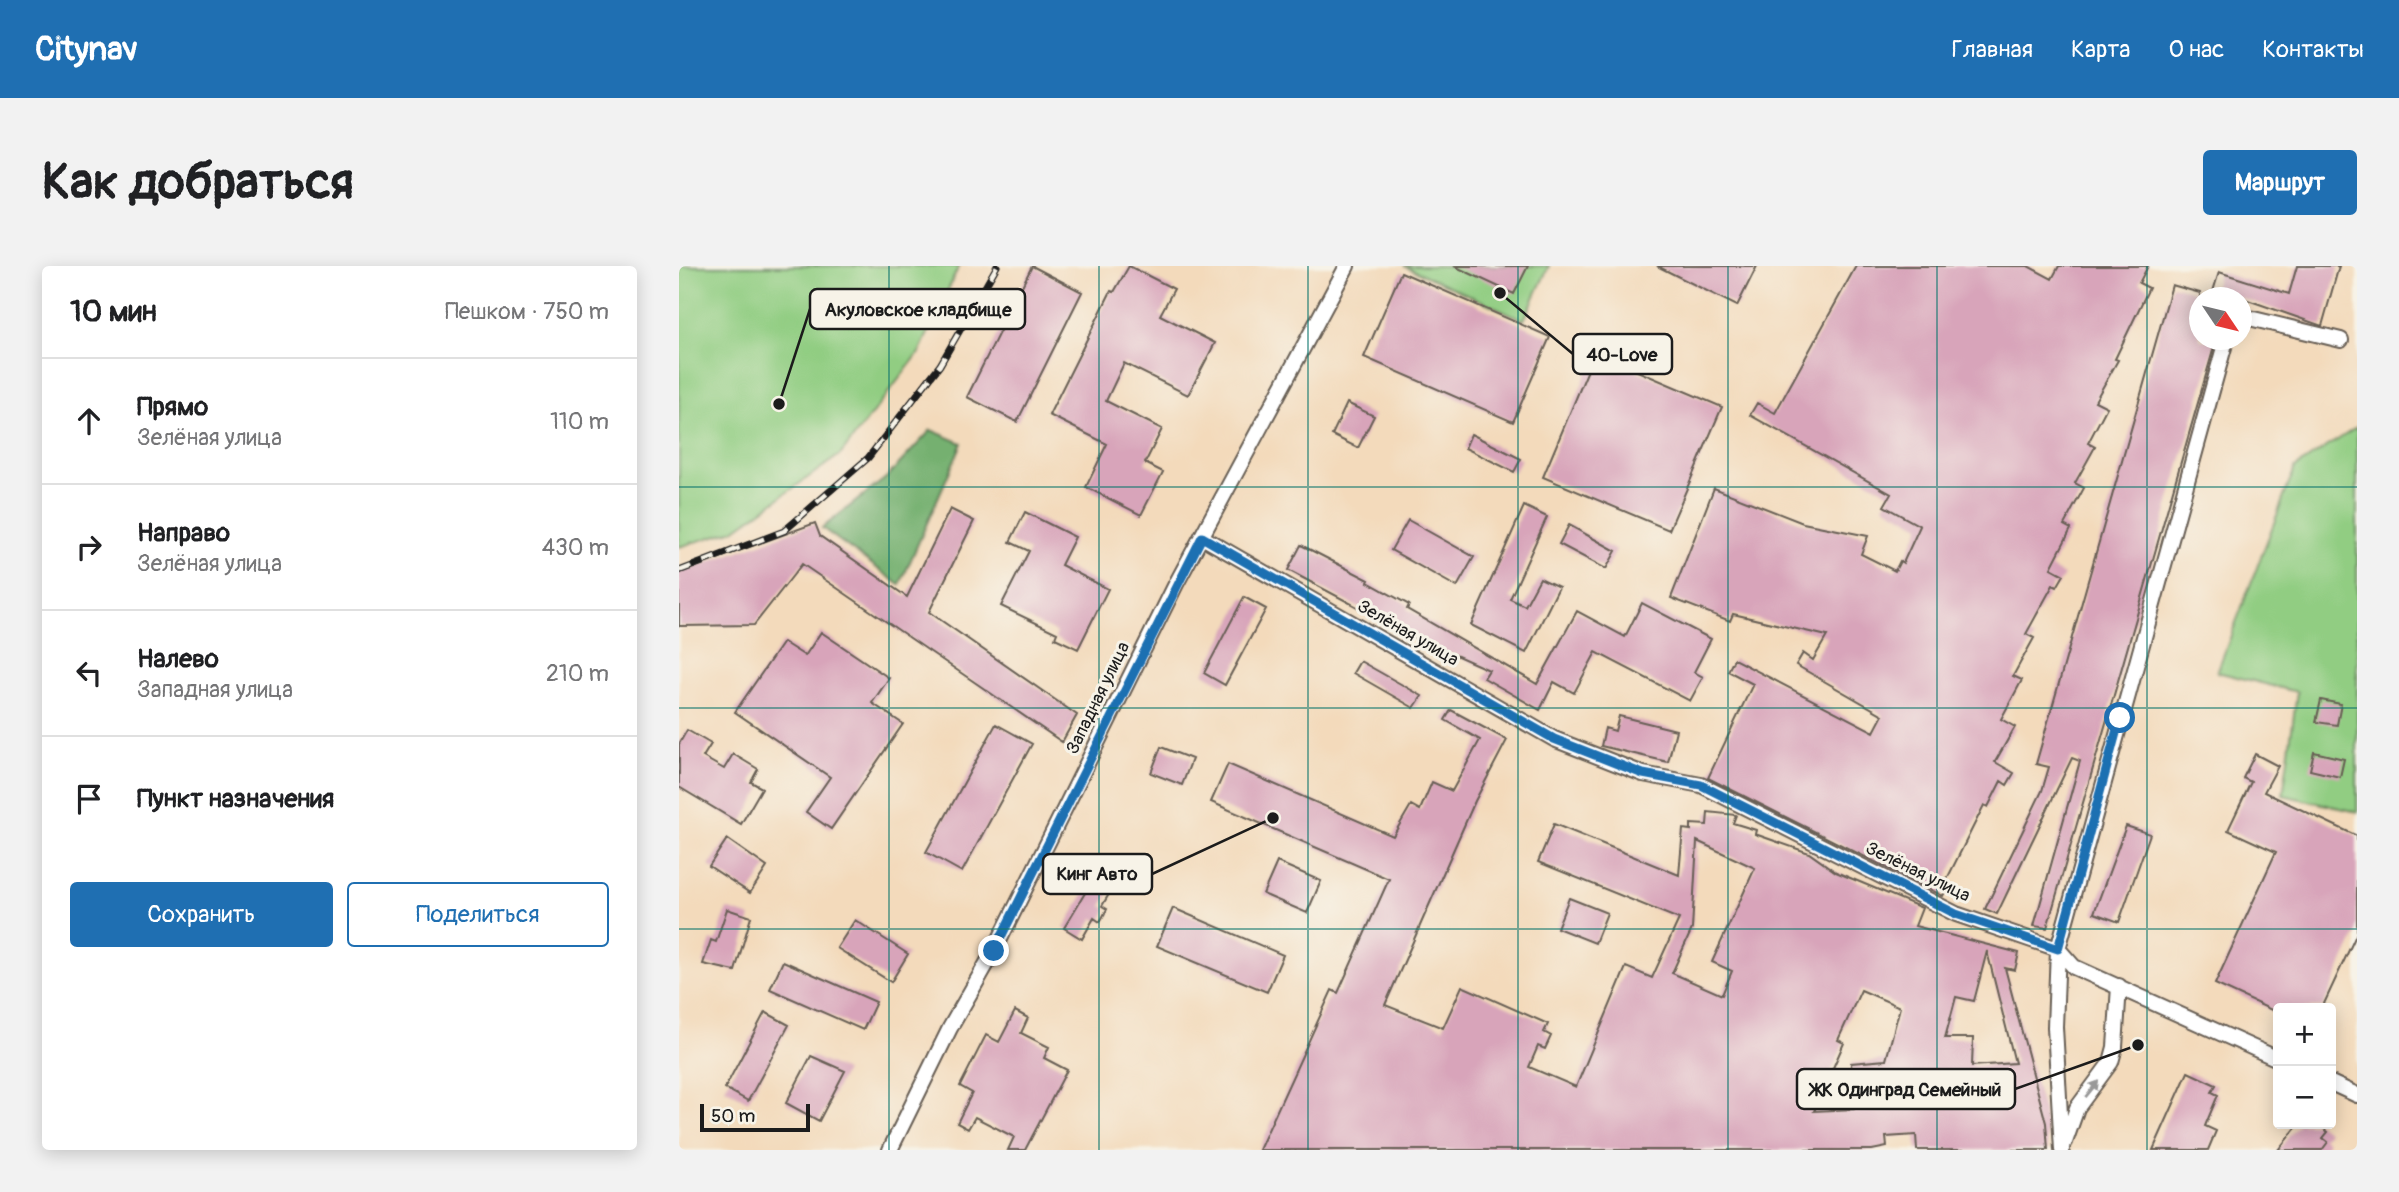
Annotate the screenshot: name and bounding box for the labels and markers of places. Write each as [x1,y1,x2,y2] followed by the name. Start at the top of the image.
[810,289,1025,329] callout: Акуловское кладбище
[1573,334,1672,374] callout: 40-Love
[1043,854,1152,894] callout: Кинг Авто
[1797,1069,2015,1109] callout: ЖК Одинград Семейный

